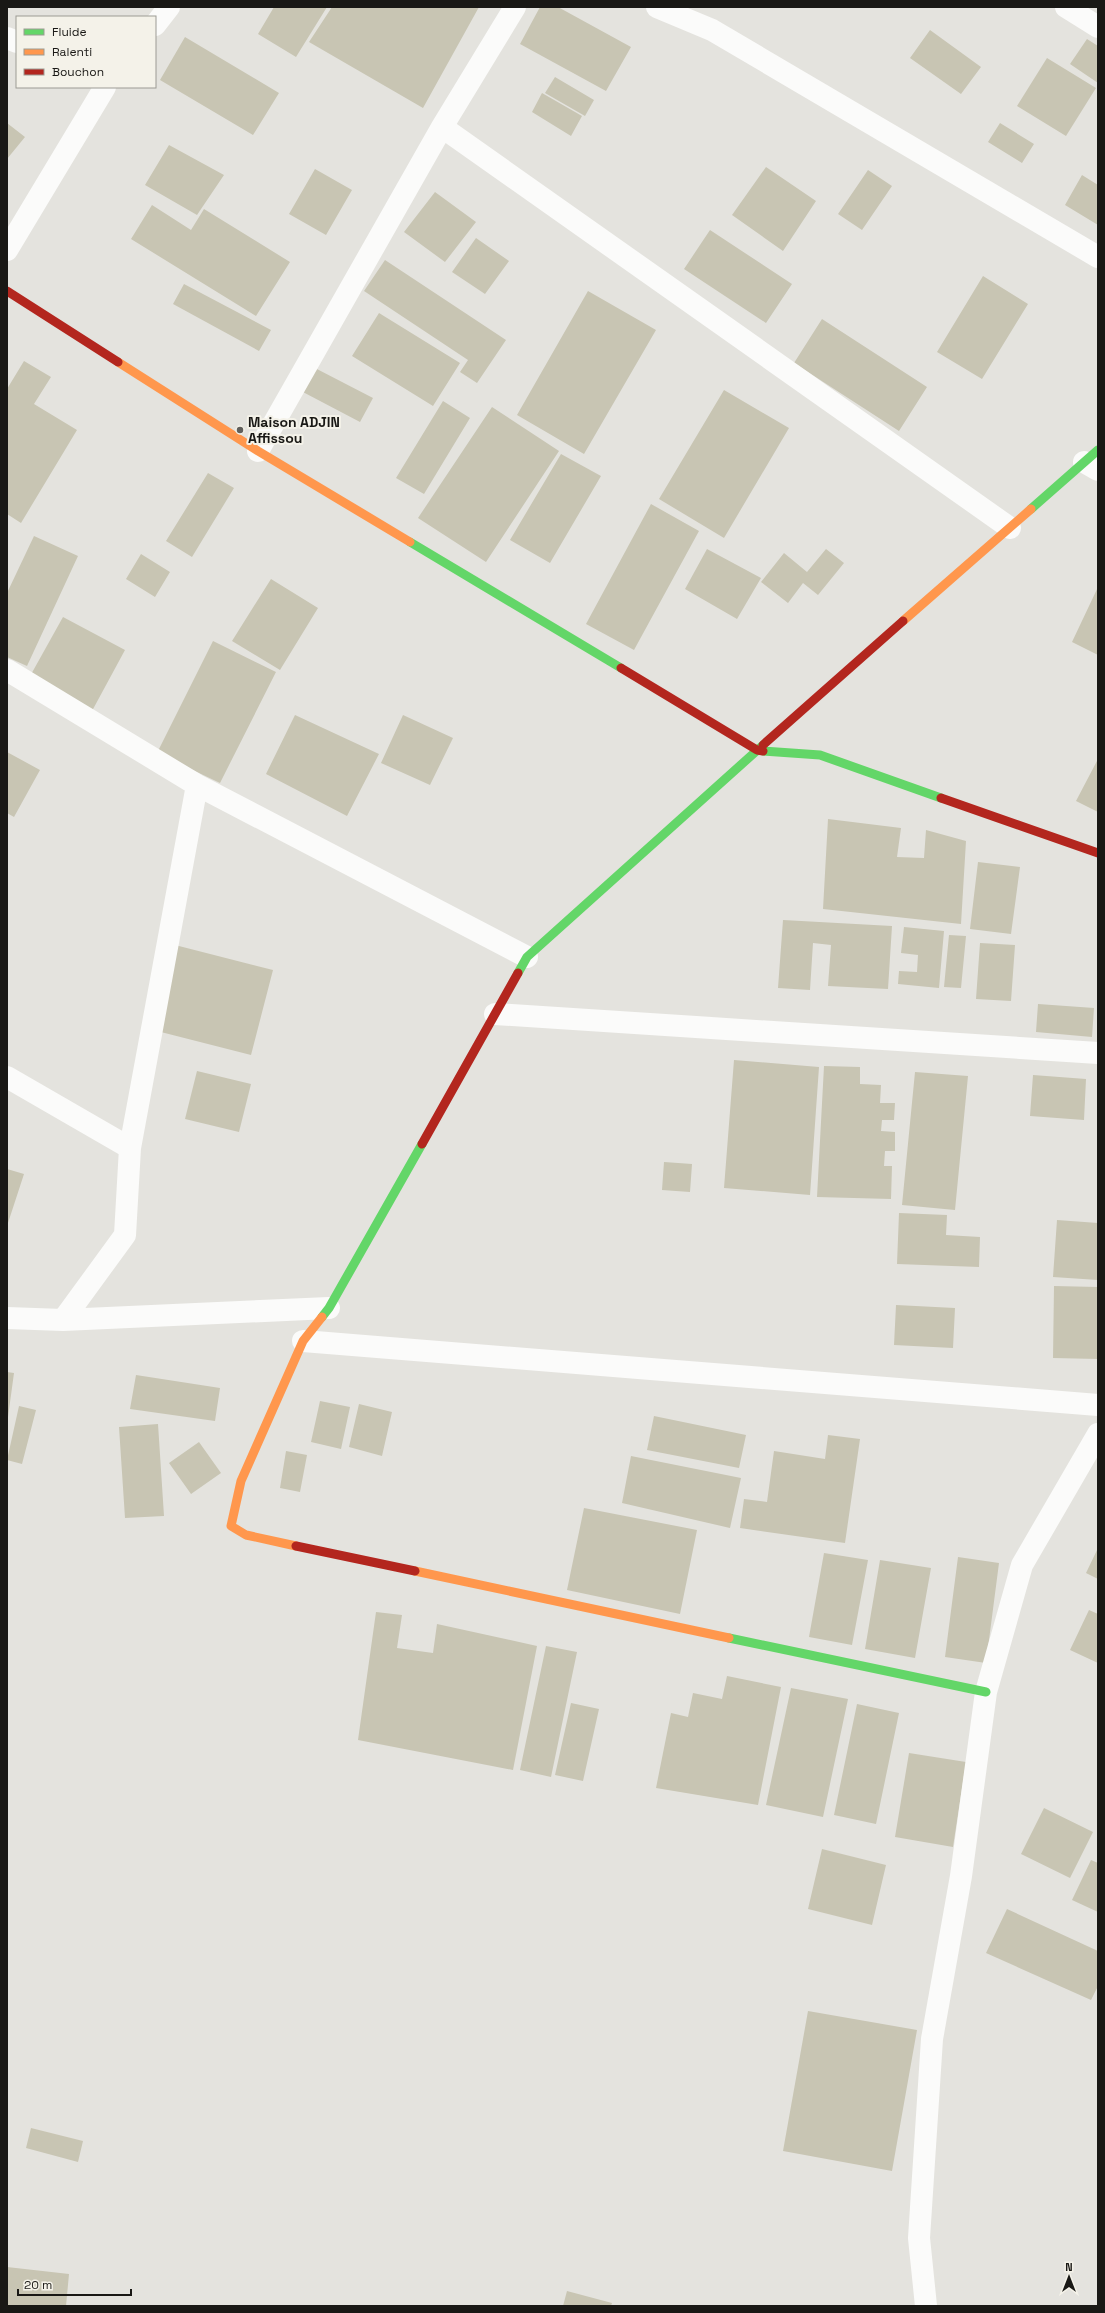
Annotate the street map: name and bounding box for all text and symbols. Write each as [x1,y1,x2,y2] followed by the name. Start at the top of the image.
[16,16,156,88] legend
[52,24,87,40] text: Fluide
[52,44,92,60] text: Ralenti
[52,64,104,80] text: Bouchon
[248,413,340,447] place label: Maison ADJIN Affissou
[235,425,245,435] marker: Maison ADJIN Affissou
[1049,2257,1089,2297] north arrow
[1065,2260,1073,2274] text: N
[18,2271,131,2297] scale bar
[24,2277,52,2293] text: 20 m

